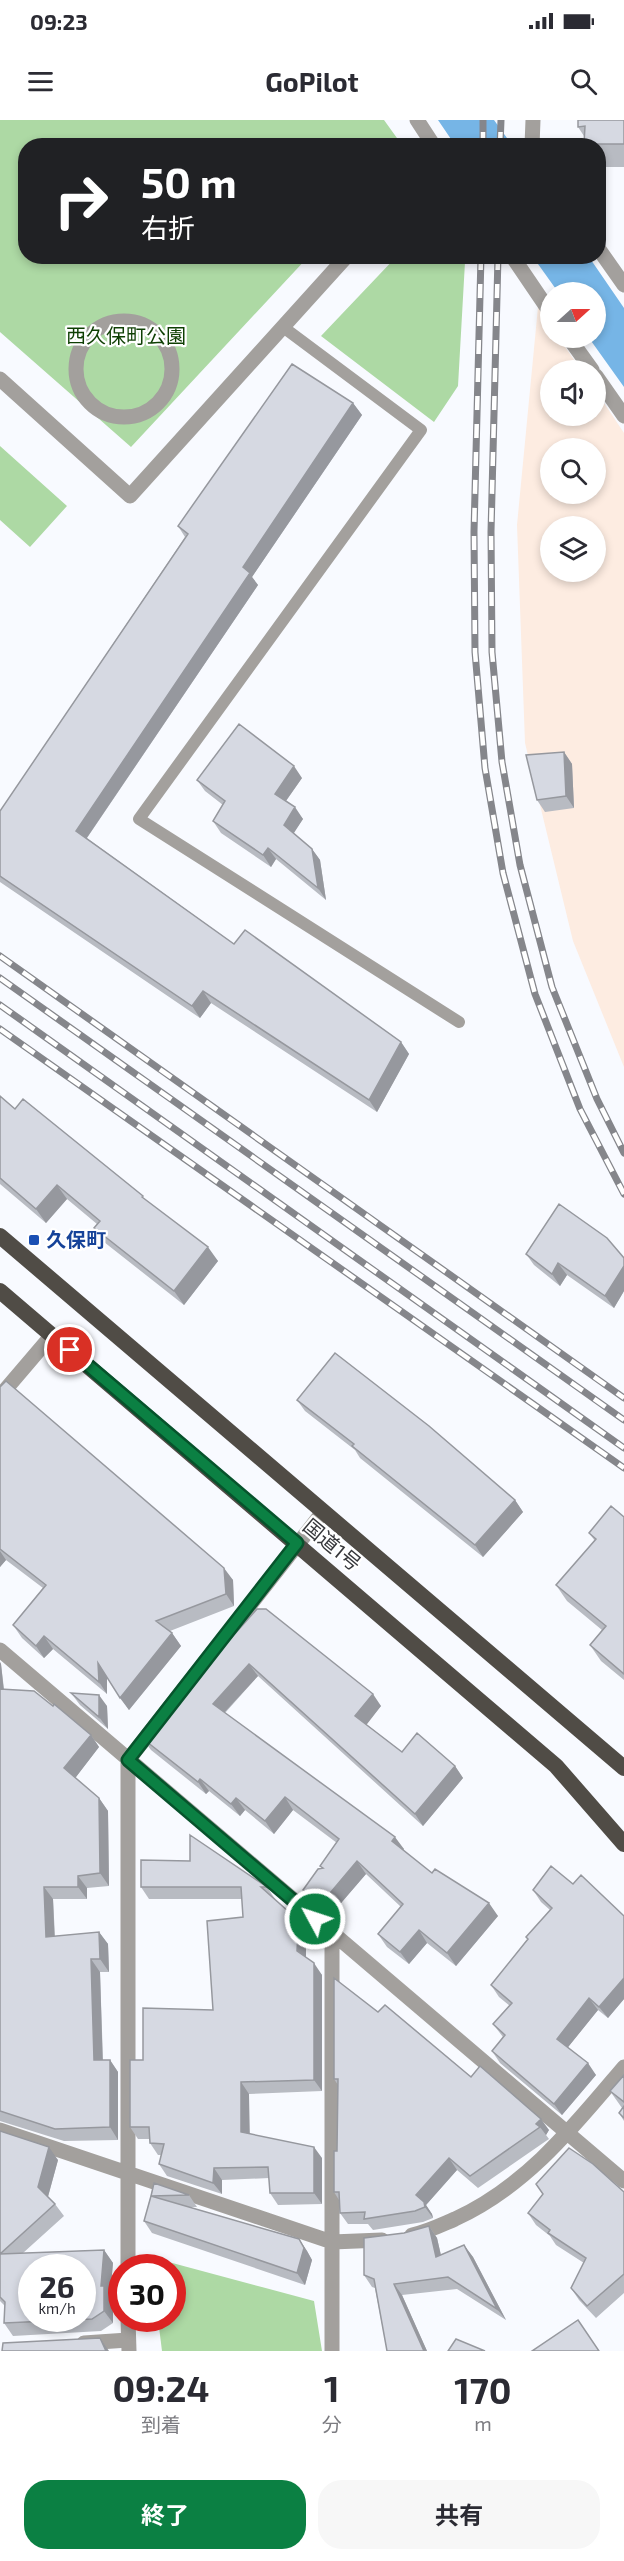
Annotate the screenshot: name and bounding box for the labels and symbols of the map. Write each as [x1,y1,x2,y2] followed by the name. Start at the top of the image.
[540,282,606,348] north arrow
[66,323,186,347] park label: 西久保町公園
[46,1227,106,1251] place label: 久保町
[27,1233,41,1247] marker: 久保町
[44,1324,95,1375] pin
[299,1513,366,1575] street label: 国道1号
[283,1887,347,1951] position arrow
[108,2254,186,2332] speed limit sign: 30

